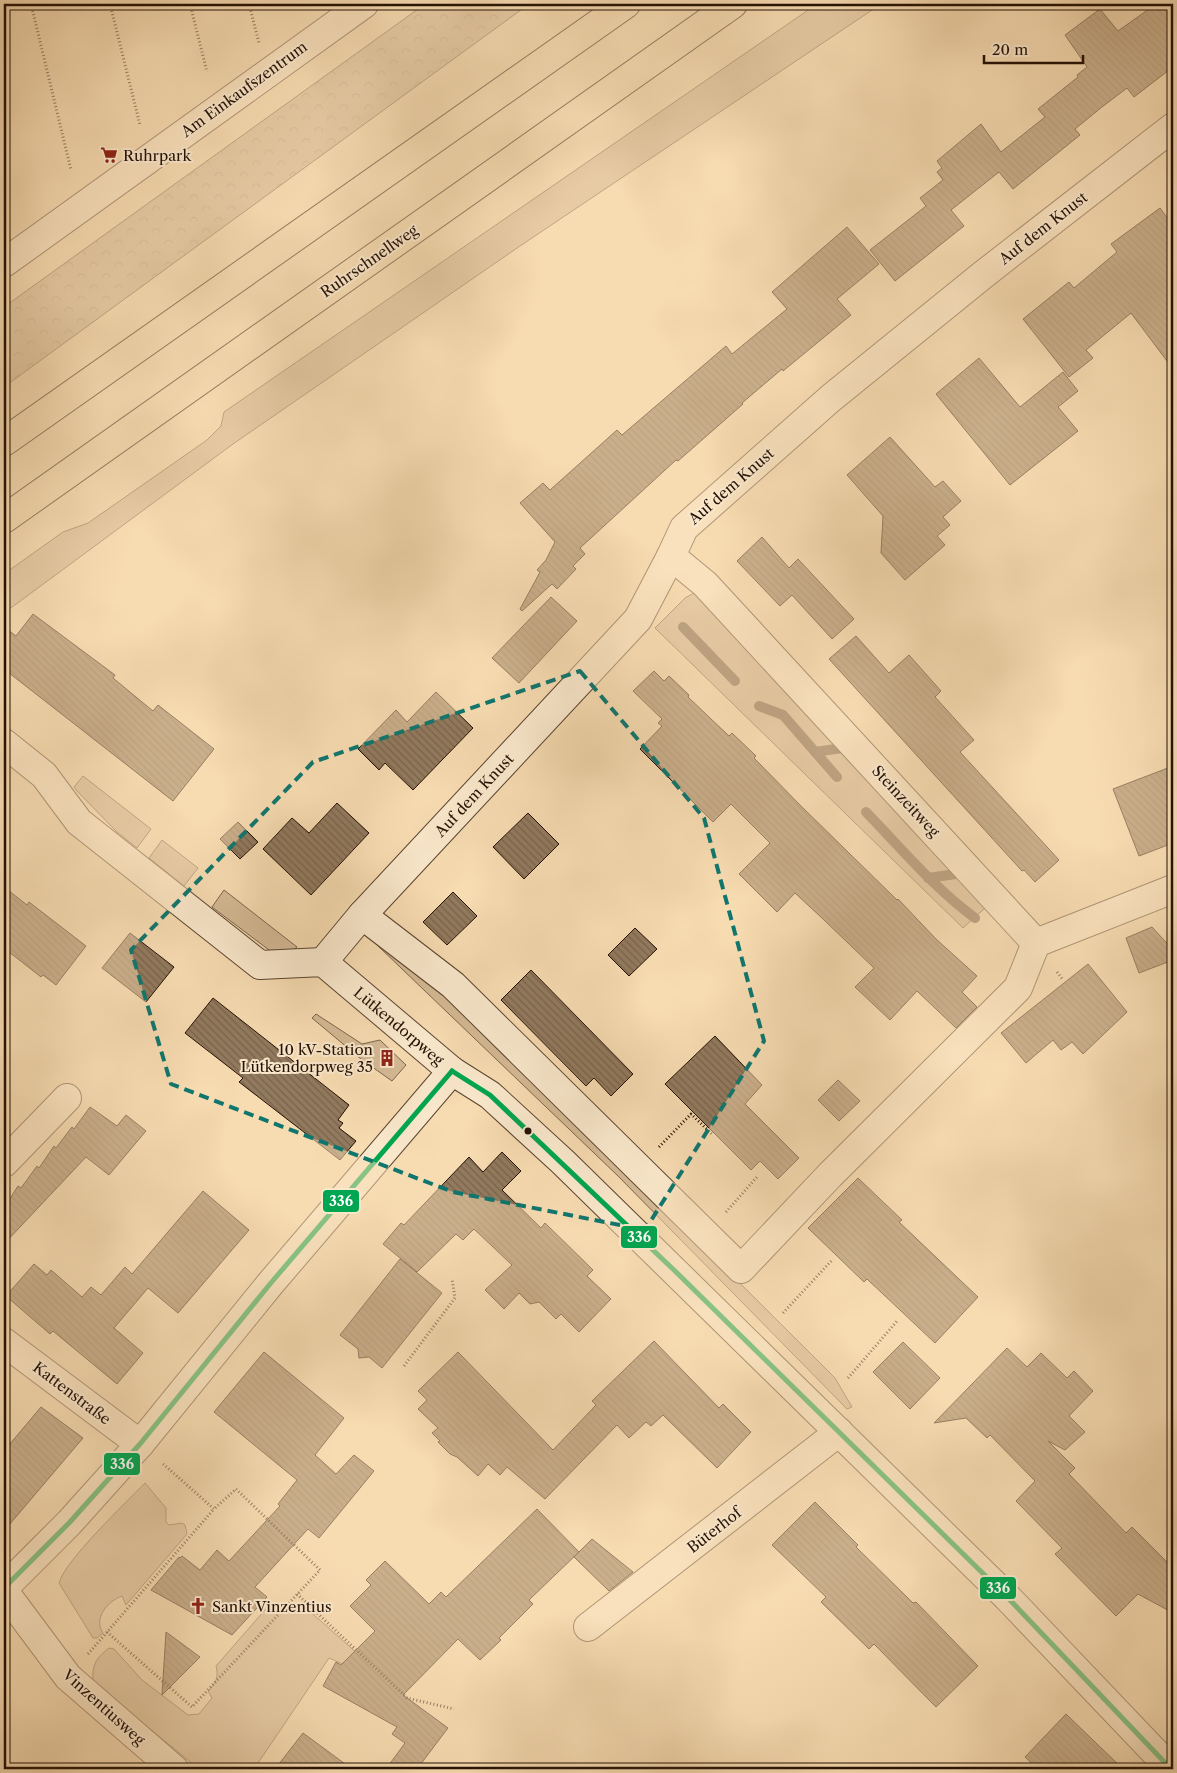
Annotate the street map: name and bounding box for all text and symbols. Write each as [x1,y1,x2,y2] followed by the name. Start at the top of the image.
[984,32,1083,64] scale bar
[176,37,311,142] street label: Am Einkaufszentrum
[992,40,1028,59] text: 20 m
[99,145,119,165] supermarket icon: Ruhrpark
[123,146,192,165] place label: Ruhrpark
[994,187,1092,269] street label: Auf dem Knust
[317,220,421,302] street label: Ruhrschnellweg
[684,443,778,529] street label: Auf dem Knust
[430,749,518,841] street label: Auf dem Knust
[868,761,944,841] street label: Steinzeitweg
[350,983,448,1069] street label: Lütkendorpweg
[241,1040,374,1076] place label: 10 kV-Station Lütkendorpweg 35
[377,1048,397,1068] building icon: 10 kV-Station Lütkendorpweg 35
[523,1126,533,1136] unlabelled marker
[322,1189,360,1213] line badge: 336
[329,1192,353,1210] text: 336
[620,1225,658,1249] line badge: 336
[627,1228,651,1246] text: 336
[29,1358,115,1428] street label: Kattenstraße
[103,1452,141,1476] line badge: 336
[110,1455,134,1473] text: 336
[683,1502,746,1557] street label: Büterhof
[979,1576,1017,1600] line badge: 336
[986,1579,1010,1597] text: 336
[188,1596,208,1616] church icon: Sankt Vinzentius
[212,1597,331,1616] place label: Sankt Vinzentius
[58,1664,149,1749] street label: Vinzentiusweg

